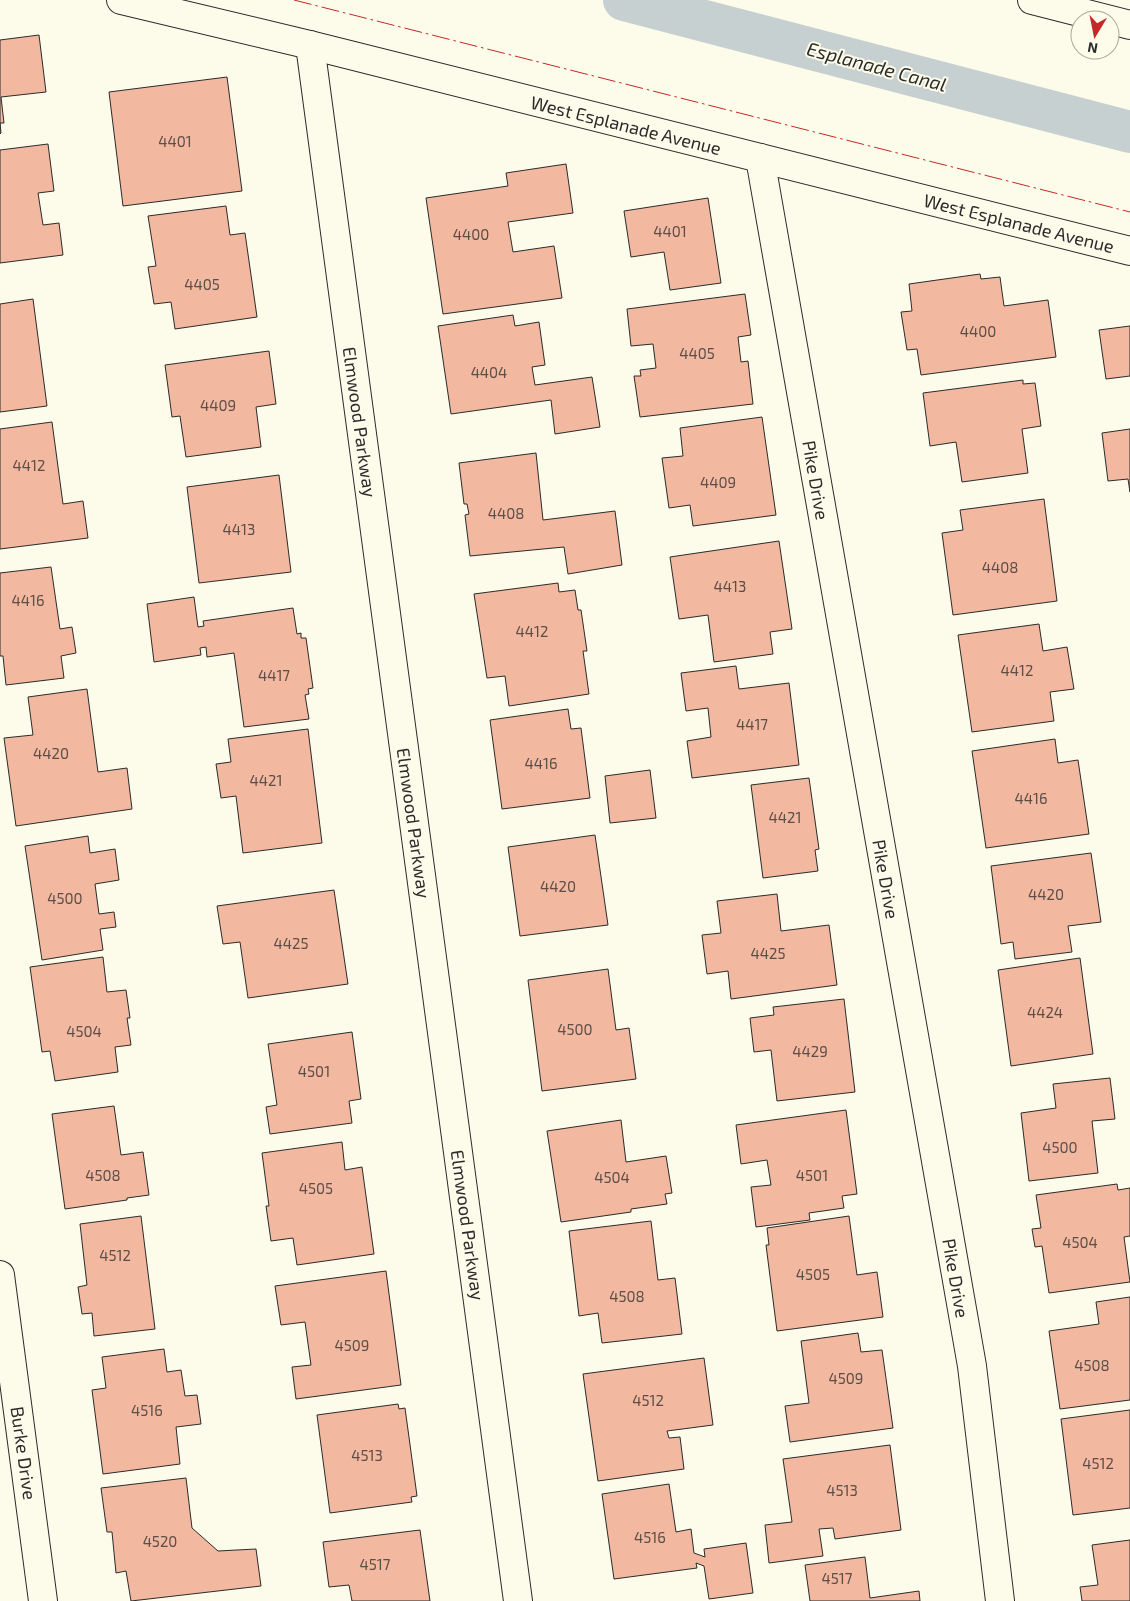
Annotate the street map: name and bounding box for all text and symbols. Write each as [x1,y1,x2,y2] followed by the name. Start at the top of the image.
[1070,10,1120,60] north arrow
[805,36,949,96] water label: Esplanade Canal
[1086,39,1099,58] text: N
[528,91,724,159] street label: West Esplanade Avenue
[158,132,192,150] house number: 4401
[921,189,1117,257] street label: West Esplanade Avenue
[653,222,687,240] house number: 4401
[453,225,489,243] house number: 4400
[184,275,220,293] house number: 4405
[960,322,996,340] house number: 4400
[679,344,715,362] house number: 4405
[339,345,382,499] street label: Elmwood Parkway
[471,363,507,381] house number: 4404
[200,396,236,414] house number: 4409
[798,439,834,521] street label: Pike Drive
[13,456,45,474] house number: 4412
[700,473,736,491] house number: 4409
[488,504,524,522] house number: 4408
[223,520,255,538] house number: 4413
[982,558,1018,576] house number: 4408
[714,577,746,595] house number: 4413
[11,591,45,609] house number: 4416
[516,622,548,640] house number: 4412
[1001,661,1033,679] house number: 4412
[258,666,290,684] house number: 4417
[736,715,768,733] house number: 4417
[33,744,69,762] house number: 4420
[393,746,436,900] street label: Elmwood Parkway
[524,754,558,772] house number: 4416
[250,771,282,789] house number: 4421
[1014,789,1048,807] house number: 4416
[769,808,801,826] house number: 4421
[868,838,904,920] street label: Pike Drive
[540,877,576,895] house number: 4420
[1028,885,1064,903] house number: 4420
[47,889,83,907] house number: 4500
[274,934,308,952] house number: 4425
[751,944,785,962] house number: 4425
[1027,1003,1063,1021] house number: 4424
[557,1020,593,1038] house number: 4500
[66,1022,102,1040] house number: 4504
[792,1042,828,1060] house number: 4429
[298,1062,330,1080] house number: 4501
[1042,1138,1078,1156] house number: 4500
[447,1148,490,1302] street label: Elmwood Parkway
[85,1166,121,1184] house number: 4508
[796,1166,828,1184] house number: 4501
[594,1168,630,1186] house number: 4504
[299,1179,333,1197] house number: 4505
[1062,1233,1098,1251] house number: 4504
[938,1237,974,1319] street label: Pike Drive
[99,1246,131,1264] house number: 4512
[796,1265,830,1283] house number: 4505
[609,1287,645,1305] house number: 4508
[335,1336,369,1354] house number: 4509
[1074,1356,1110,1374] house number: 4508
[829,1369,863,1387] house number: 4509
[632,1391,664,1409] house number: 4512
[131,1401,163,1419] house number: 4516
[7,1405,41,1501] street label: Burke Drive
[351,1446,383,1464] house number: 4513
[1082,1454,1114,1472] house number: 4512
[826,1481,858,1499] house number: 4513
[634,1528,666,1546] house number: 4516
[143,1532,177,1550] house number: 4520
[360,1555,391,1573] house number: 4517
[822,1569,853,1587] house number: 4517

